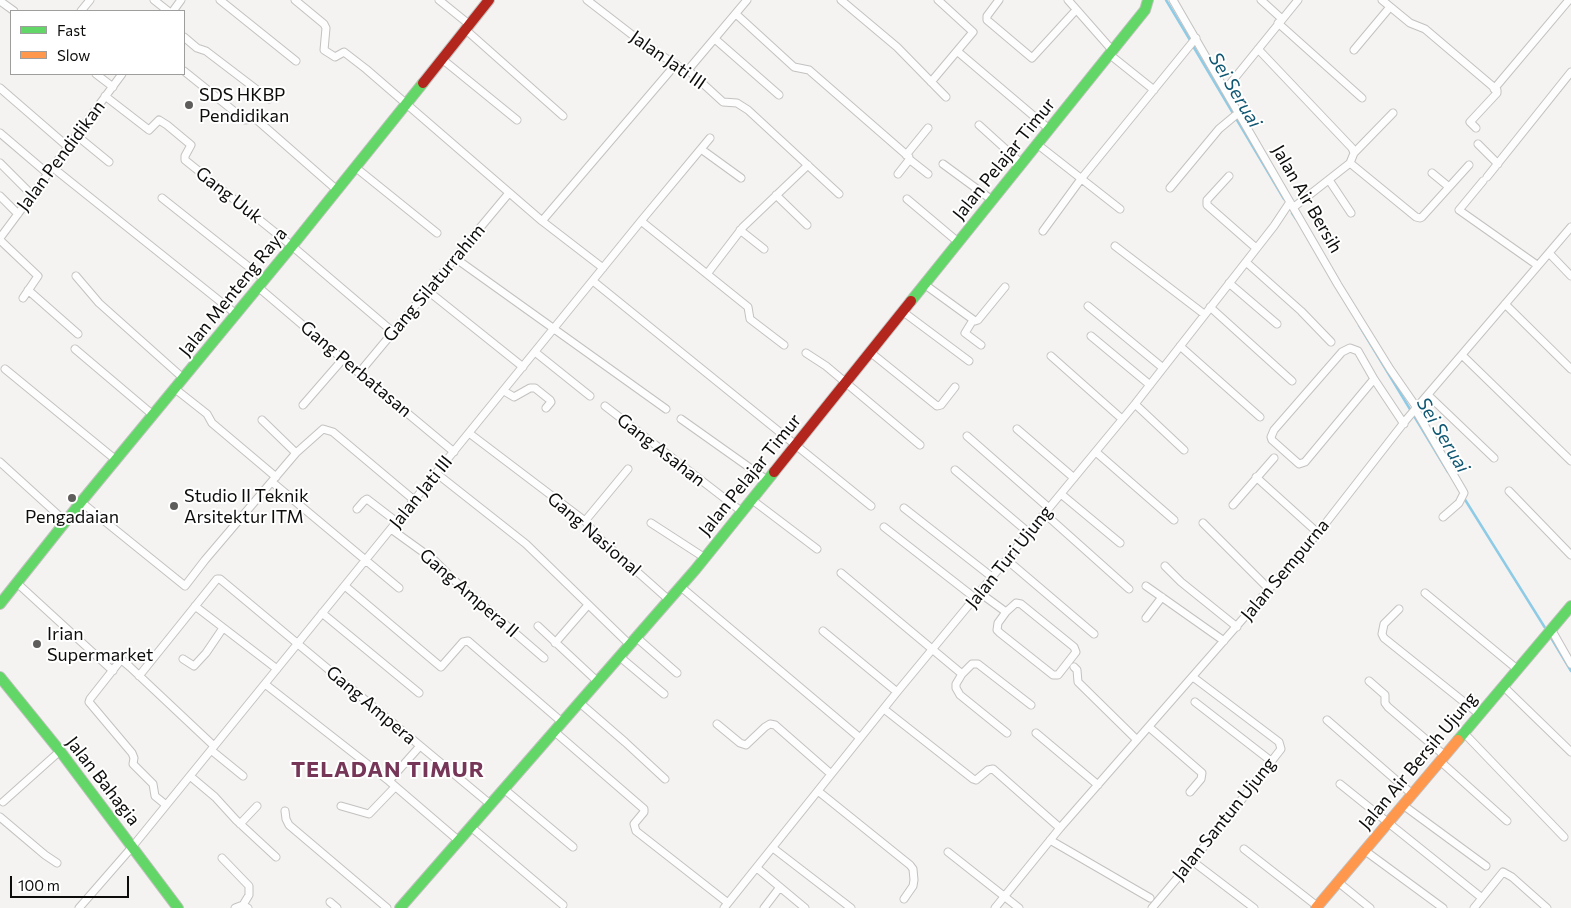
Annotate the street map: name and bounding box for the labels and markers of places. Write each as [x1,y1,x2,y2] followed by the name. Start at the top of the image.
[199,84,289,126] place label: SDS HKBP Pendidikan
[183,99,195,111] marker: SDS HKBP Pendidikan
[184,485,309,528] place label: Studio II Teknik Arsitektur ITM
[66,492,78,504] marker: Pengadaian
[168,500,180,512] marker: Studio II Teknik Arsitektur ITM
[25,506,119,528] place label: Pengadaian
[47,623,153,666] place label: Irian Supermarket
[31,638,43,650] marker: Irian Supermarket

